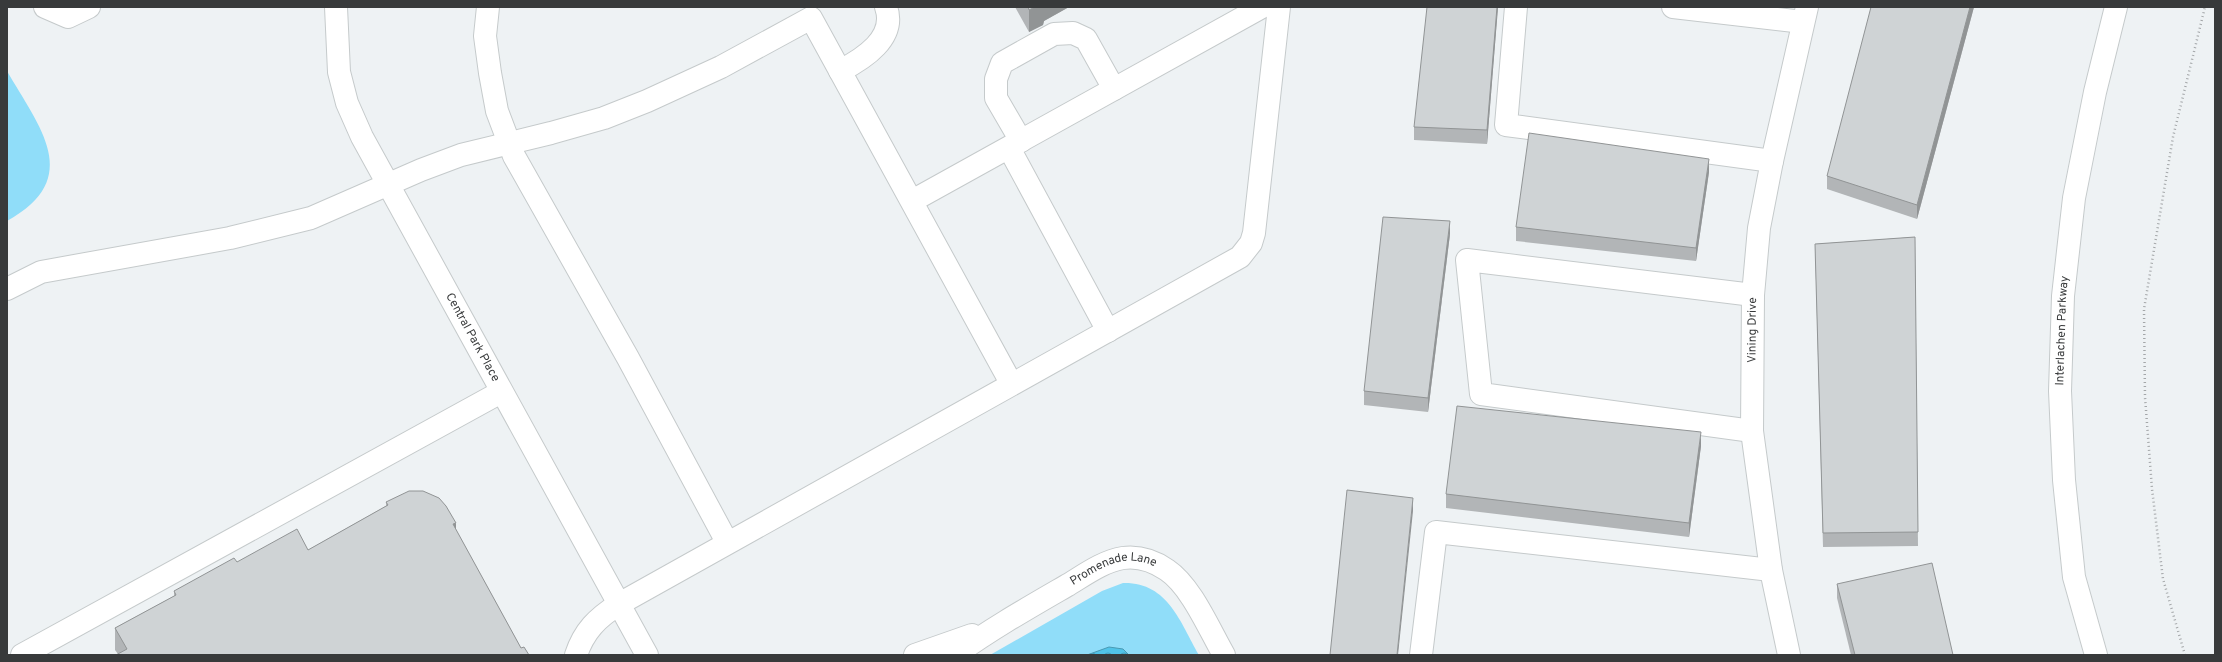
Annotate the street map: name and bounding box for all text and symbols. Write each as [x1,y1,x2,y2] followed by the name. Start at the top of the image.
[2052,275,2073,386] street label: Interlachen Parkway
[441,290,503,385] street label: Central Park Place
[1744,297,1761,363] street label: Vining Drive
[1067,549,1159,590] street label: Promenade Lane

